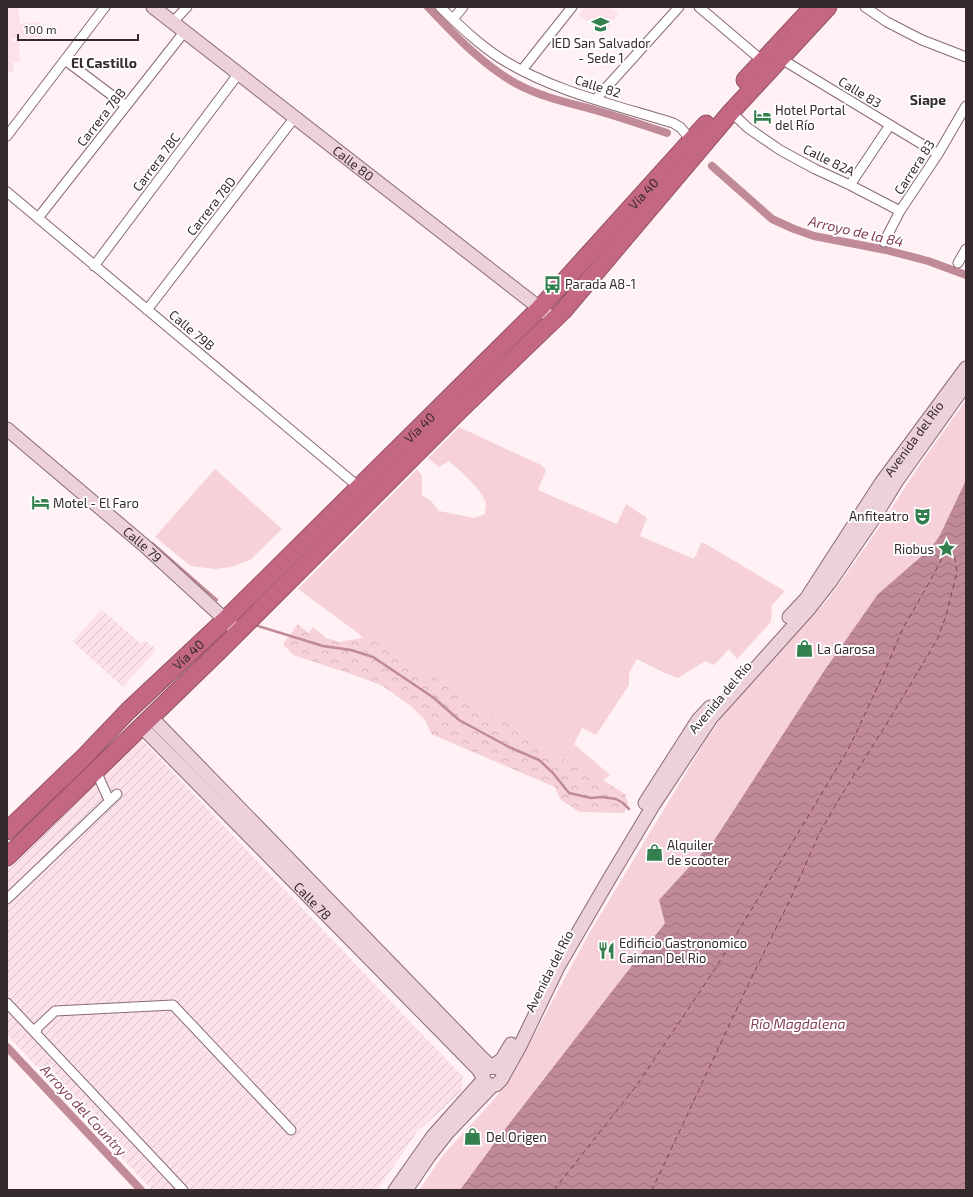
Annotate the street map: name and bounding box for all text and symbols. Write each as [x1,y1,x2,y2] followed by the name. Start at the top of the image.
[591,14,611,34] school or university icon: IED San Salvador - Sede 1
[18,16,138,42] scale bar
[24,22,56,36] text: 100 m
[551,35,651,66] place label: IED San Salvador - Sede 1
[71,54,137,71] district label: El Castillo
[573,71,623,101] street label: Calle 82
[836,73,884,111] street label: Calle 83
[73,85,129,149] street label: Carrera 78B
[910,91,946,108] district label: Siape
[775,102,846,133] place label: Hotel Portal del Río
[752,107,772,127] hotel icon: Hotel Portal del Río
[129,130,183,194] street label: Carrera 78C
[890,137,938,197] street label: Carrera 83
[801,141,857,179] street label: Calle 82A
[330,142,377,184] street label: Calle 80
[183,173,239,239] street label: Carrera 78D
[625,174,662,213] street label: Vía 40
[806,212,905,250] water label: Arroyo de la 84
[542,274,562,294] bus stop icon: Parada A8-1
[565,276,636,292] place label: Parada A8-1
[166,306,218,354] street label: Calle 79B
[881,398,947,479] street label: Avenida del Río
[401,409,438,446] street label: Vía 40
[30,493,50,513] hotel icon: Motel - El Faro
[53,495,139,511] place label: Motel - El Faro
[912,506,932,526] theatre icon: Anfiteatro
[849,508,909,524] place label: Anfiteatro
[120,523,165,566] street label: Calle 79
[937,539,957,559] place icon: Riobus
[894,541,934,557] place label: Riobus
[169,636,207,673] street label: Vía 40
[794,639,814,659] shop icon: La Garosa
[817,641,875,657] place label: La Garosa
[685,658,755,736] street label: Avenida del Río
[667,837,729,868] place label: Alquiler de scooter
[644,842,664,862] shop icon: Alquiler de scooter
[291,878,335,923] street label: Calle 78
[522,928,576,1014] street label: Avenida del Río
[619,935,747,966] place label: Edificio Gastronomico Caiman Del Rio
[596,940,616,960] restaurant icon: Edificio Gastronomico Caiman Del Rio
[750,1015,846,1032] water label: Río Magdalena
[37,1060,131,1160] water label: Arroyo del Country
[463,1127,483,1147] shop icon: Del Origen
[486,1129,547,1145] place label: Del Origen

